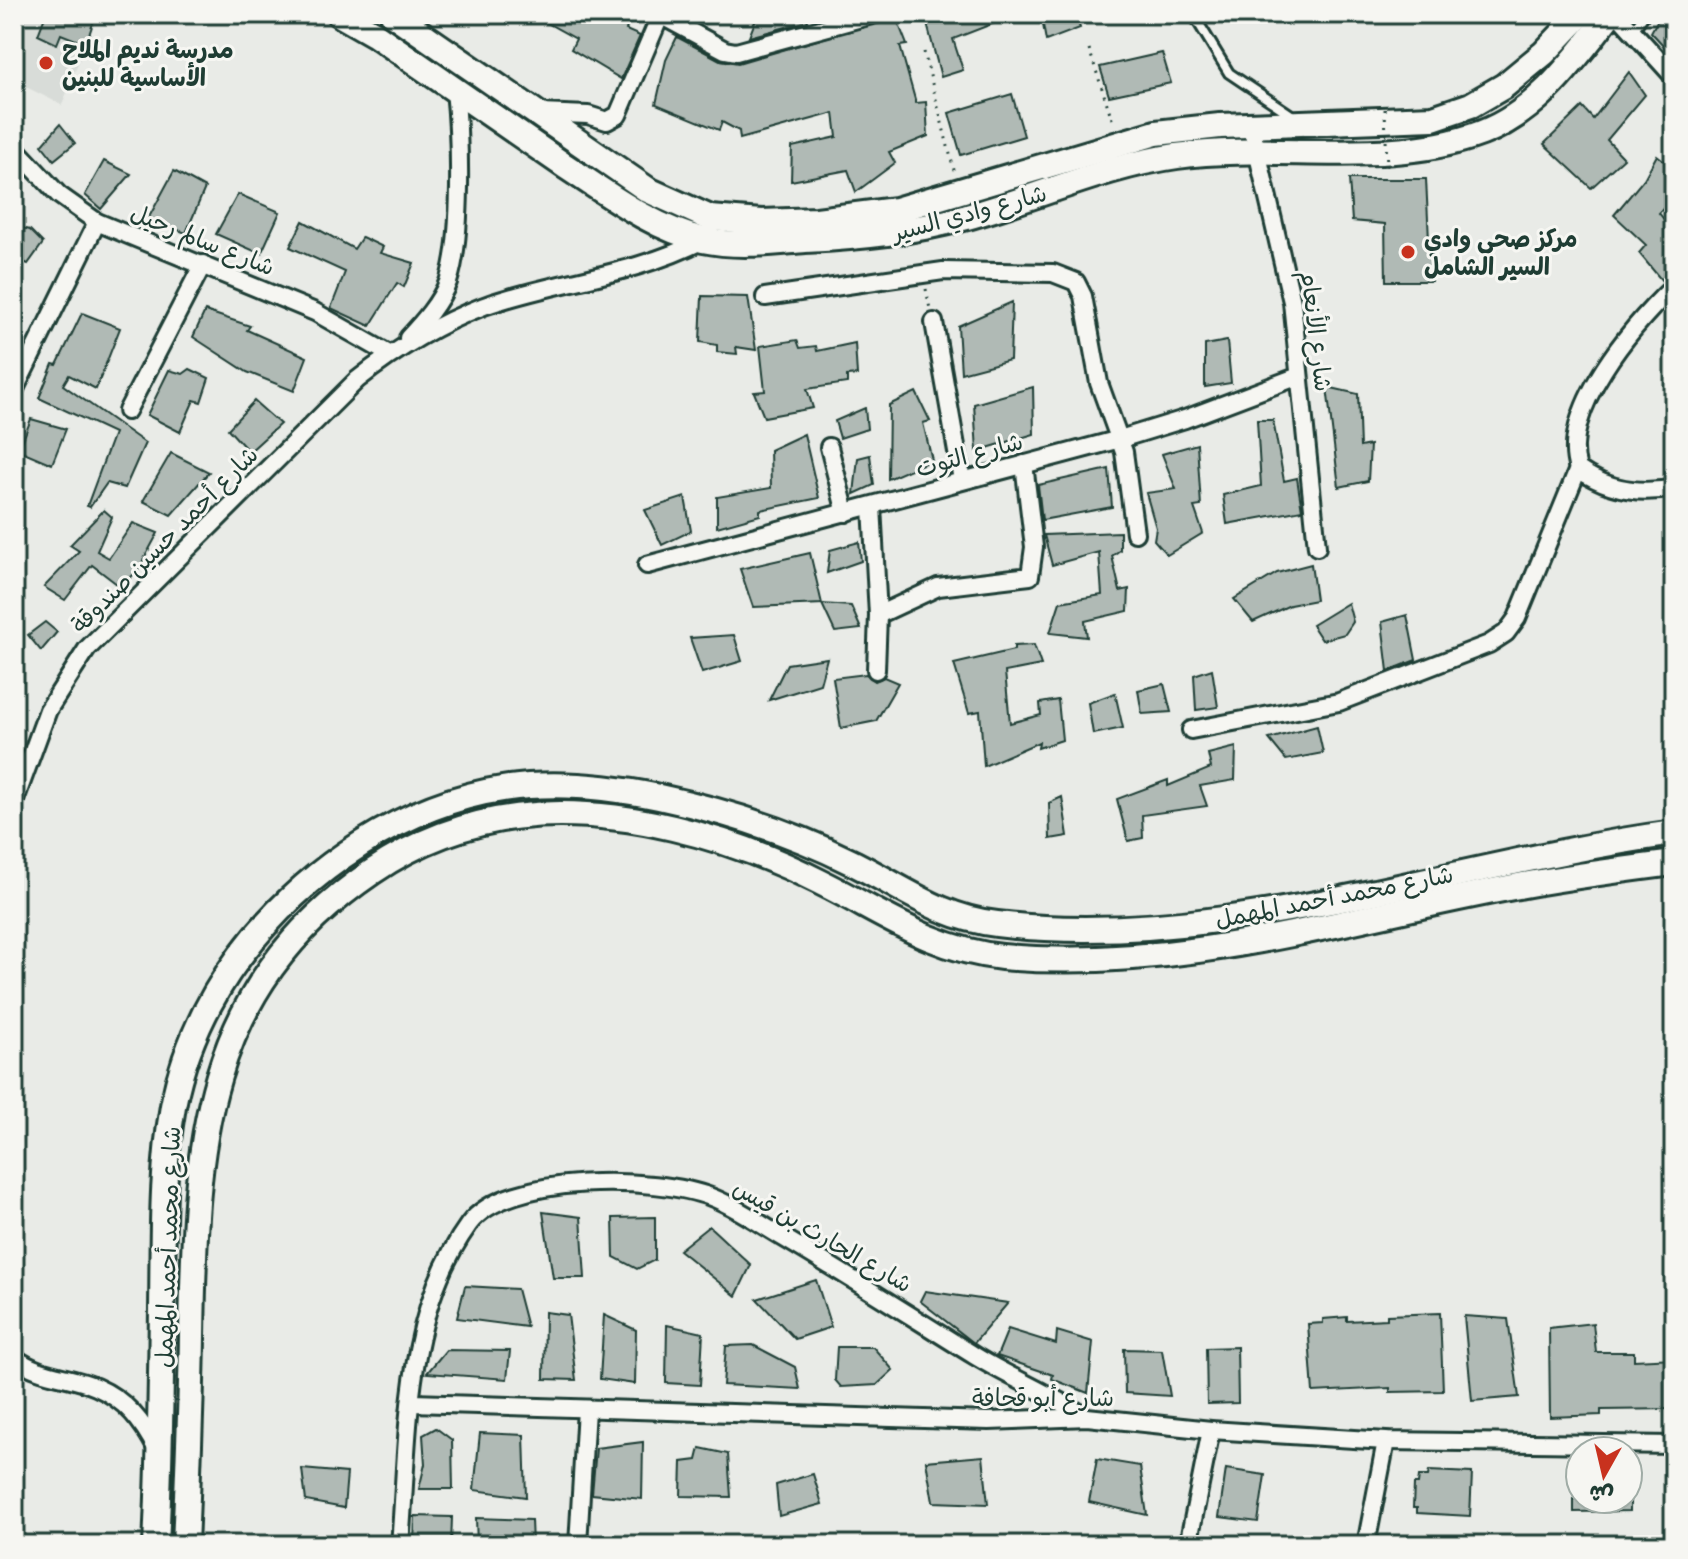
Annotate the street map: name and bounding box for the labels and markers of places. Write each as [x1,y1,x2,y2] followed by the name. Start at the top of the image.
[62,34,234,92] place label: مدرسة نديم الملاح الأساسية للبنين
[37,54,55,72] marker: مدرسة نديم الملاح الأساسية للبنين
[1424,223,1578,281] place label: مركز صحي وادي السير الشامل
[1399,243,1417,261] marker: مركز صحي وادي السير الشامل

